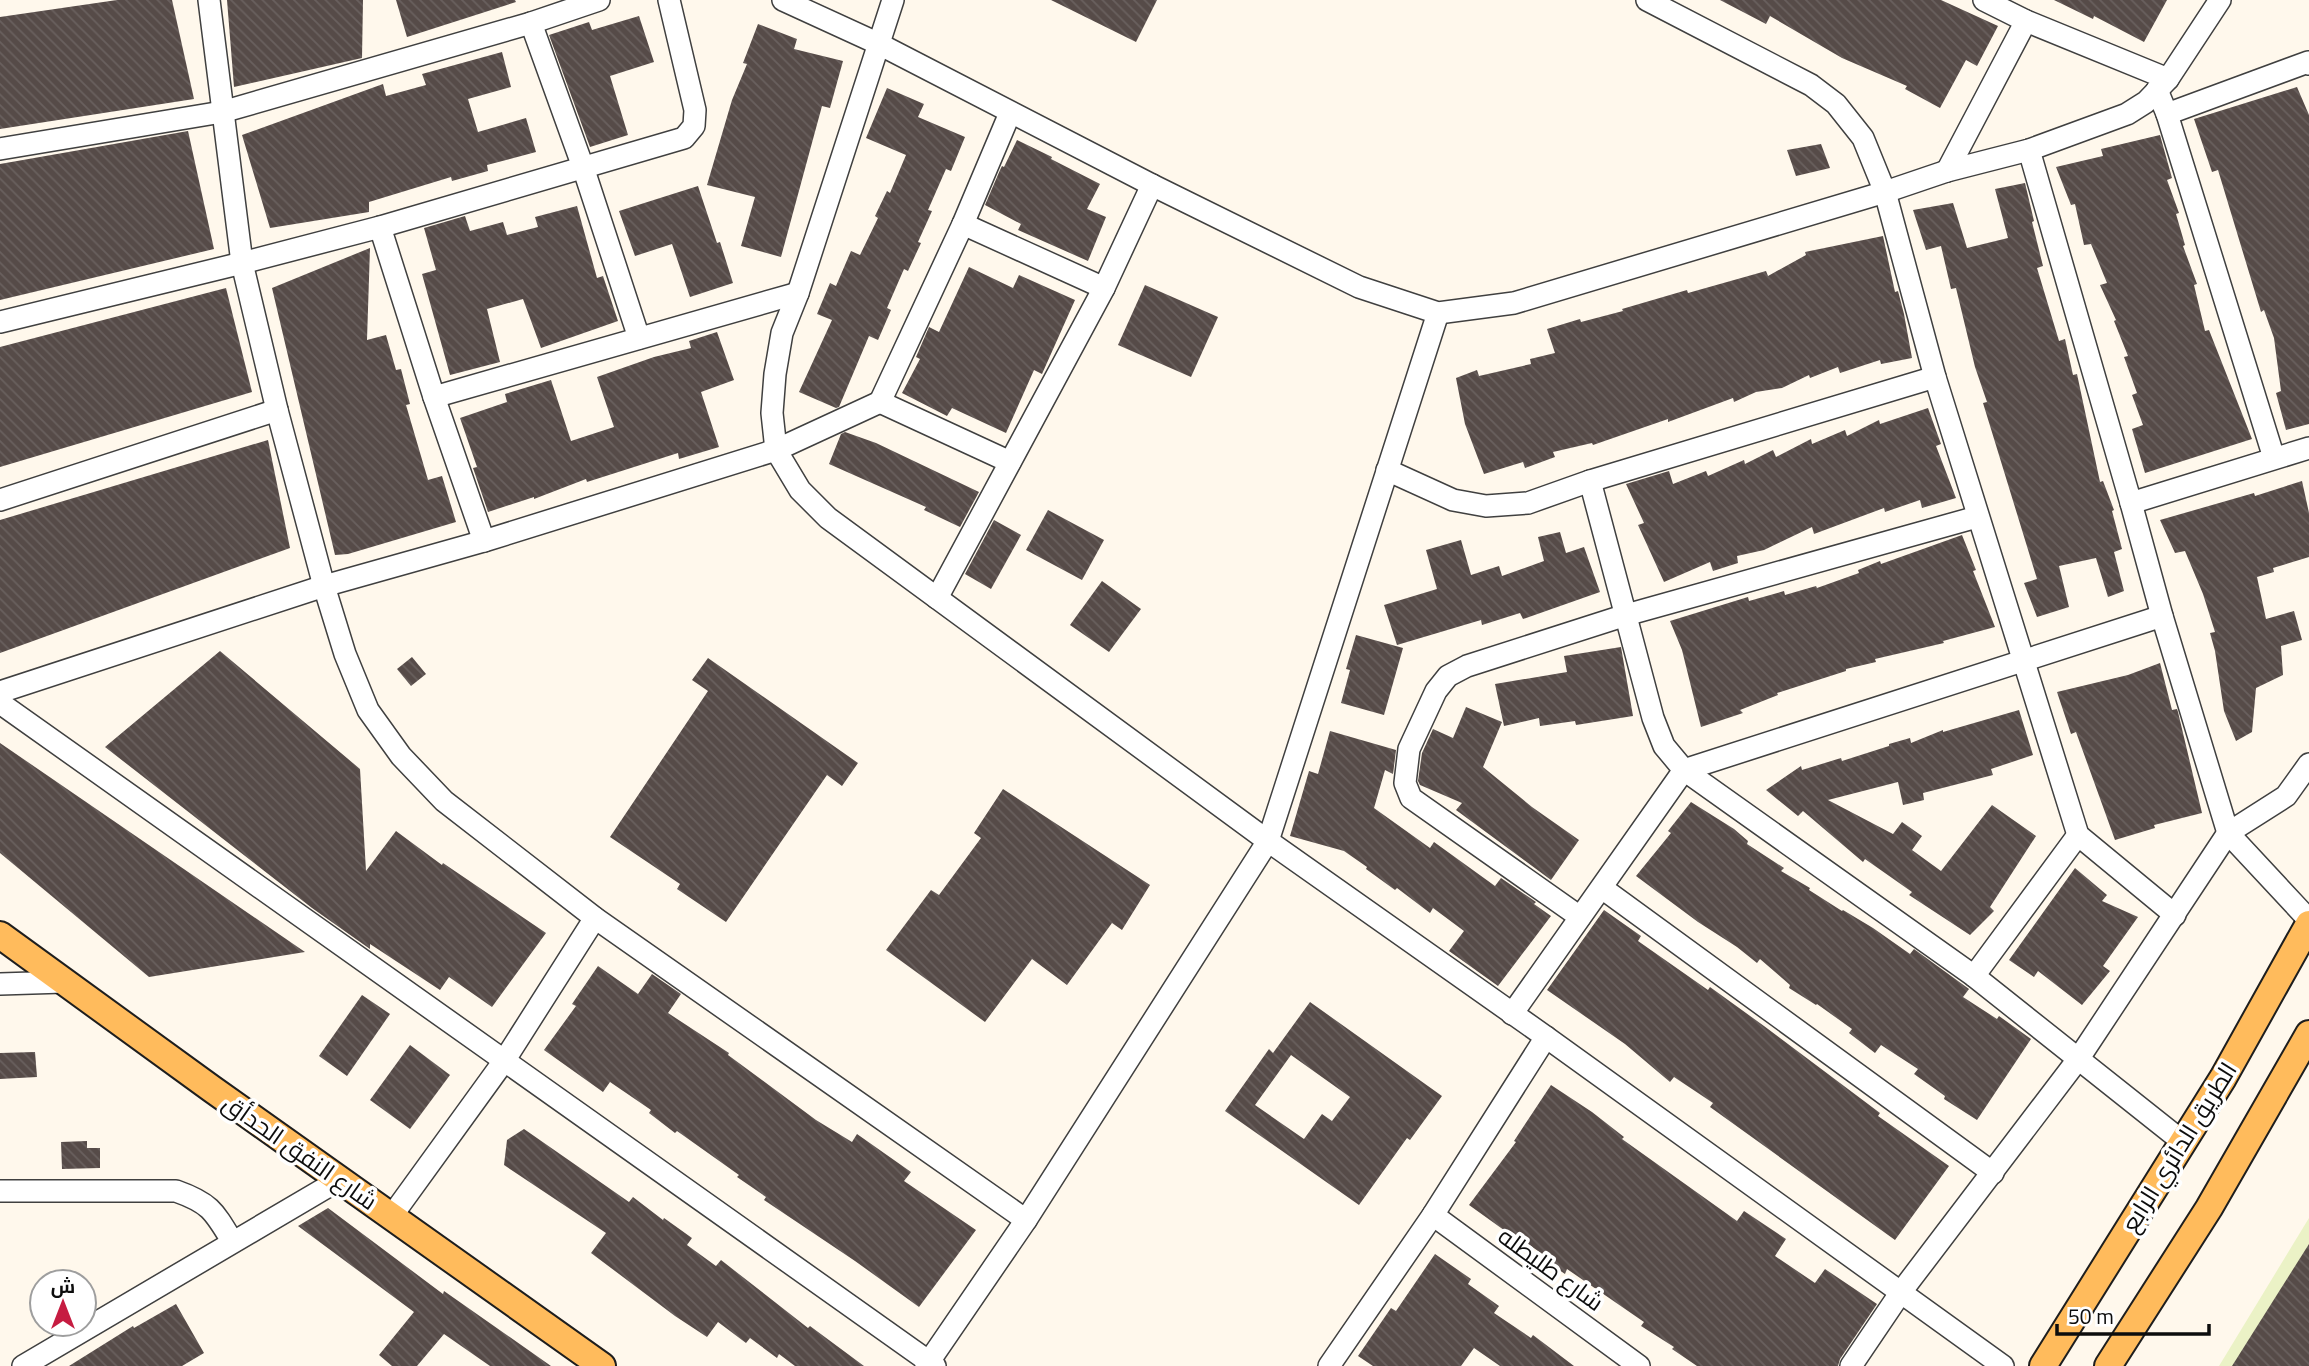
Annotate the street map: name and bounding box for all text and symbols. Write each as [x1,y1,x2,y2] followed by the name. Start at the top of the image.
[2108,1053,2250,1241] street label: الطريق الدائري الرابع
[213,1082,387,1222] street label: شارع النفق الحدأق
[1488,1215,1614,1323] street label: شارع طليطله
[28,1268,98,1338] north arrow
[51,1268,75,1304] text: ش
[2057,1292,2209,1336] scale bar
[2068,1297,2114,1336] text: 50 m

